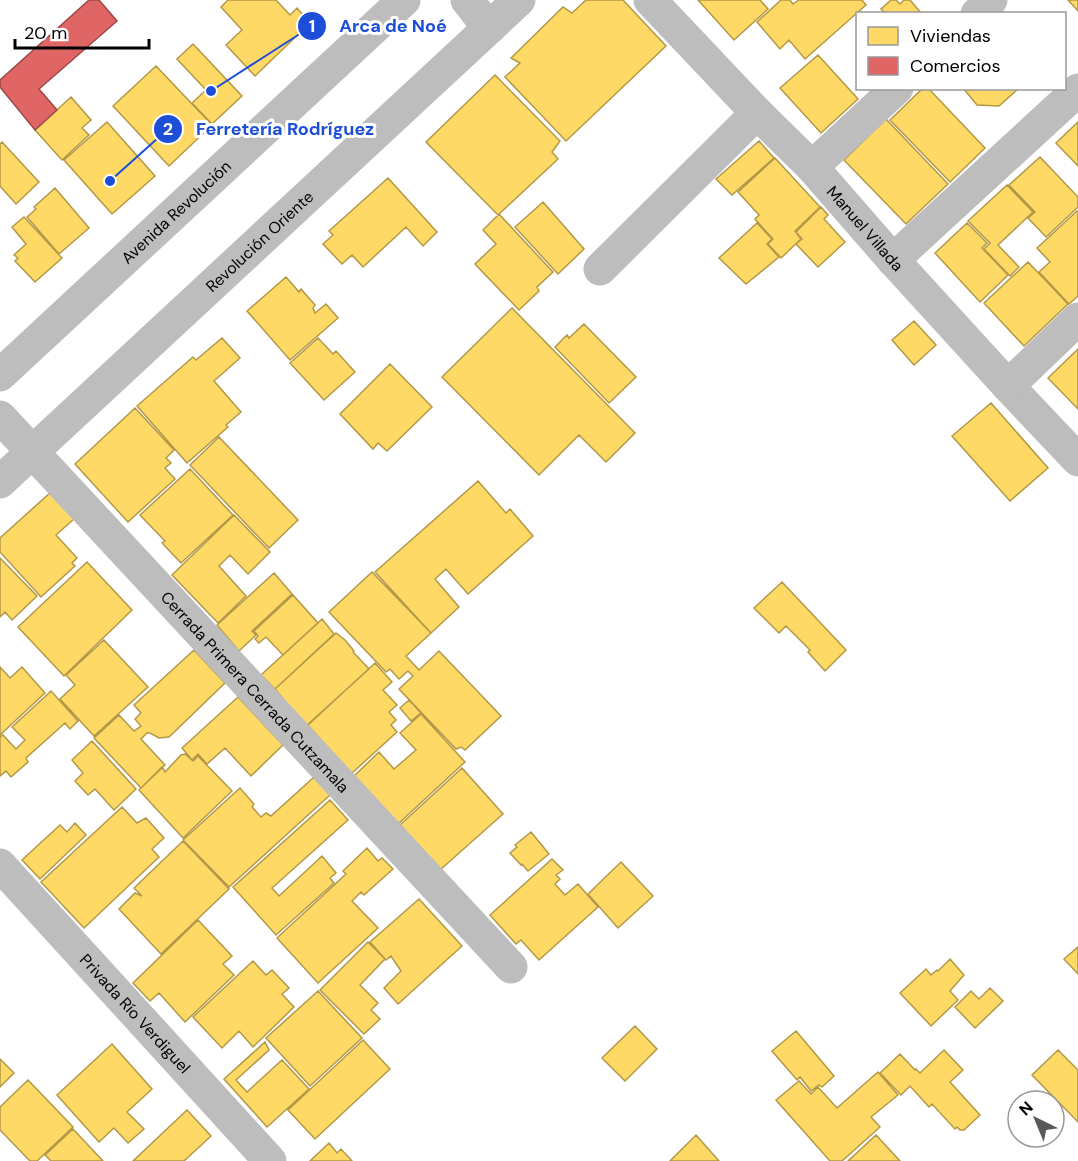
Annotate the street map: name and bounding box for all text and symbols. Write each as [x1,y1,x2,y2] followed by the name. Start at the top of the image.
[297,8,458,44] callout: Arca de Noé
[15,12,148,50] scale bar
[856,12,1066,90] legend
[309,14,315,38] text: 1
[339,14,447,38] text: Arca de Noé
[24,21,67,45] text: 20 m
[910,24,991,48] text: Viviendas
[910,54,1001,78] text: Comercios
[153,111,386,147] callout: Ferretería Rodríguez
[163,117,173,141] text: 2
[196,117,374,141] text: Ferretería Rodríguez
[117,156,236,268] street label: Avenida Revolución
[822,182,908,276] street label: Manuel Villada
[201,186,318,297] street label: Revolución Oriente
[156,587,354,797] street label: Cerrada Primera Cerrada Cutzamala
[75,950,195,1078] street label: Privada Río Verdiguel
[1006,1089,1066,1149] north arrow
[1015,1097,1038,1120] text: N

